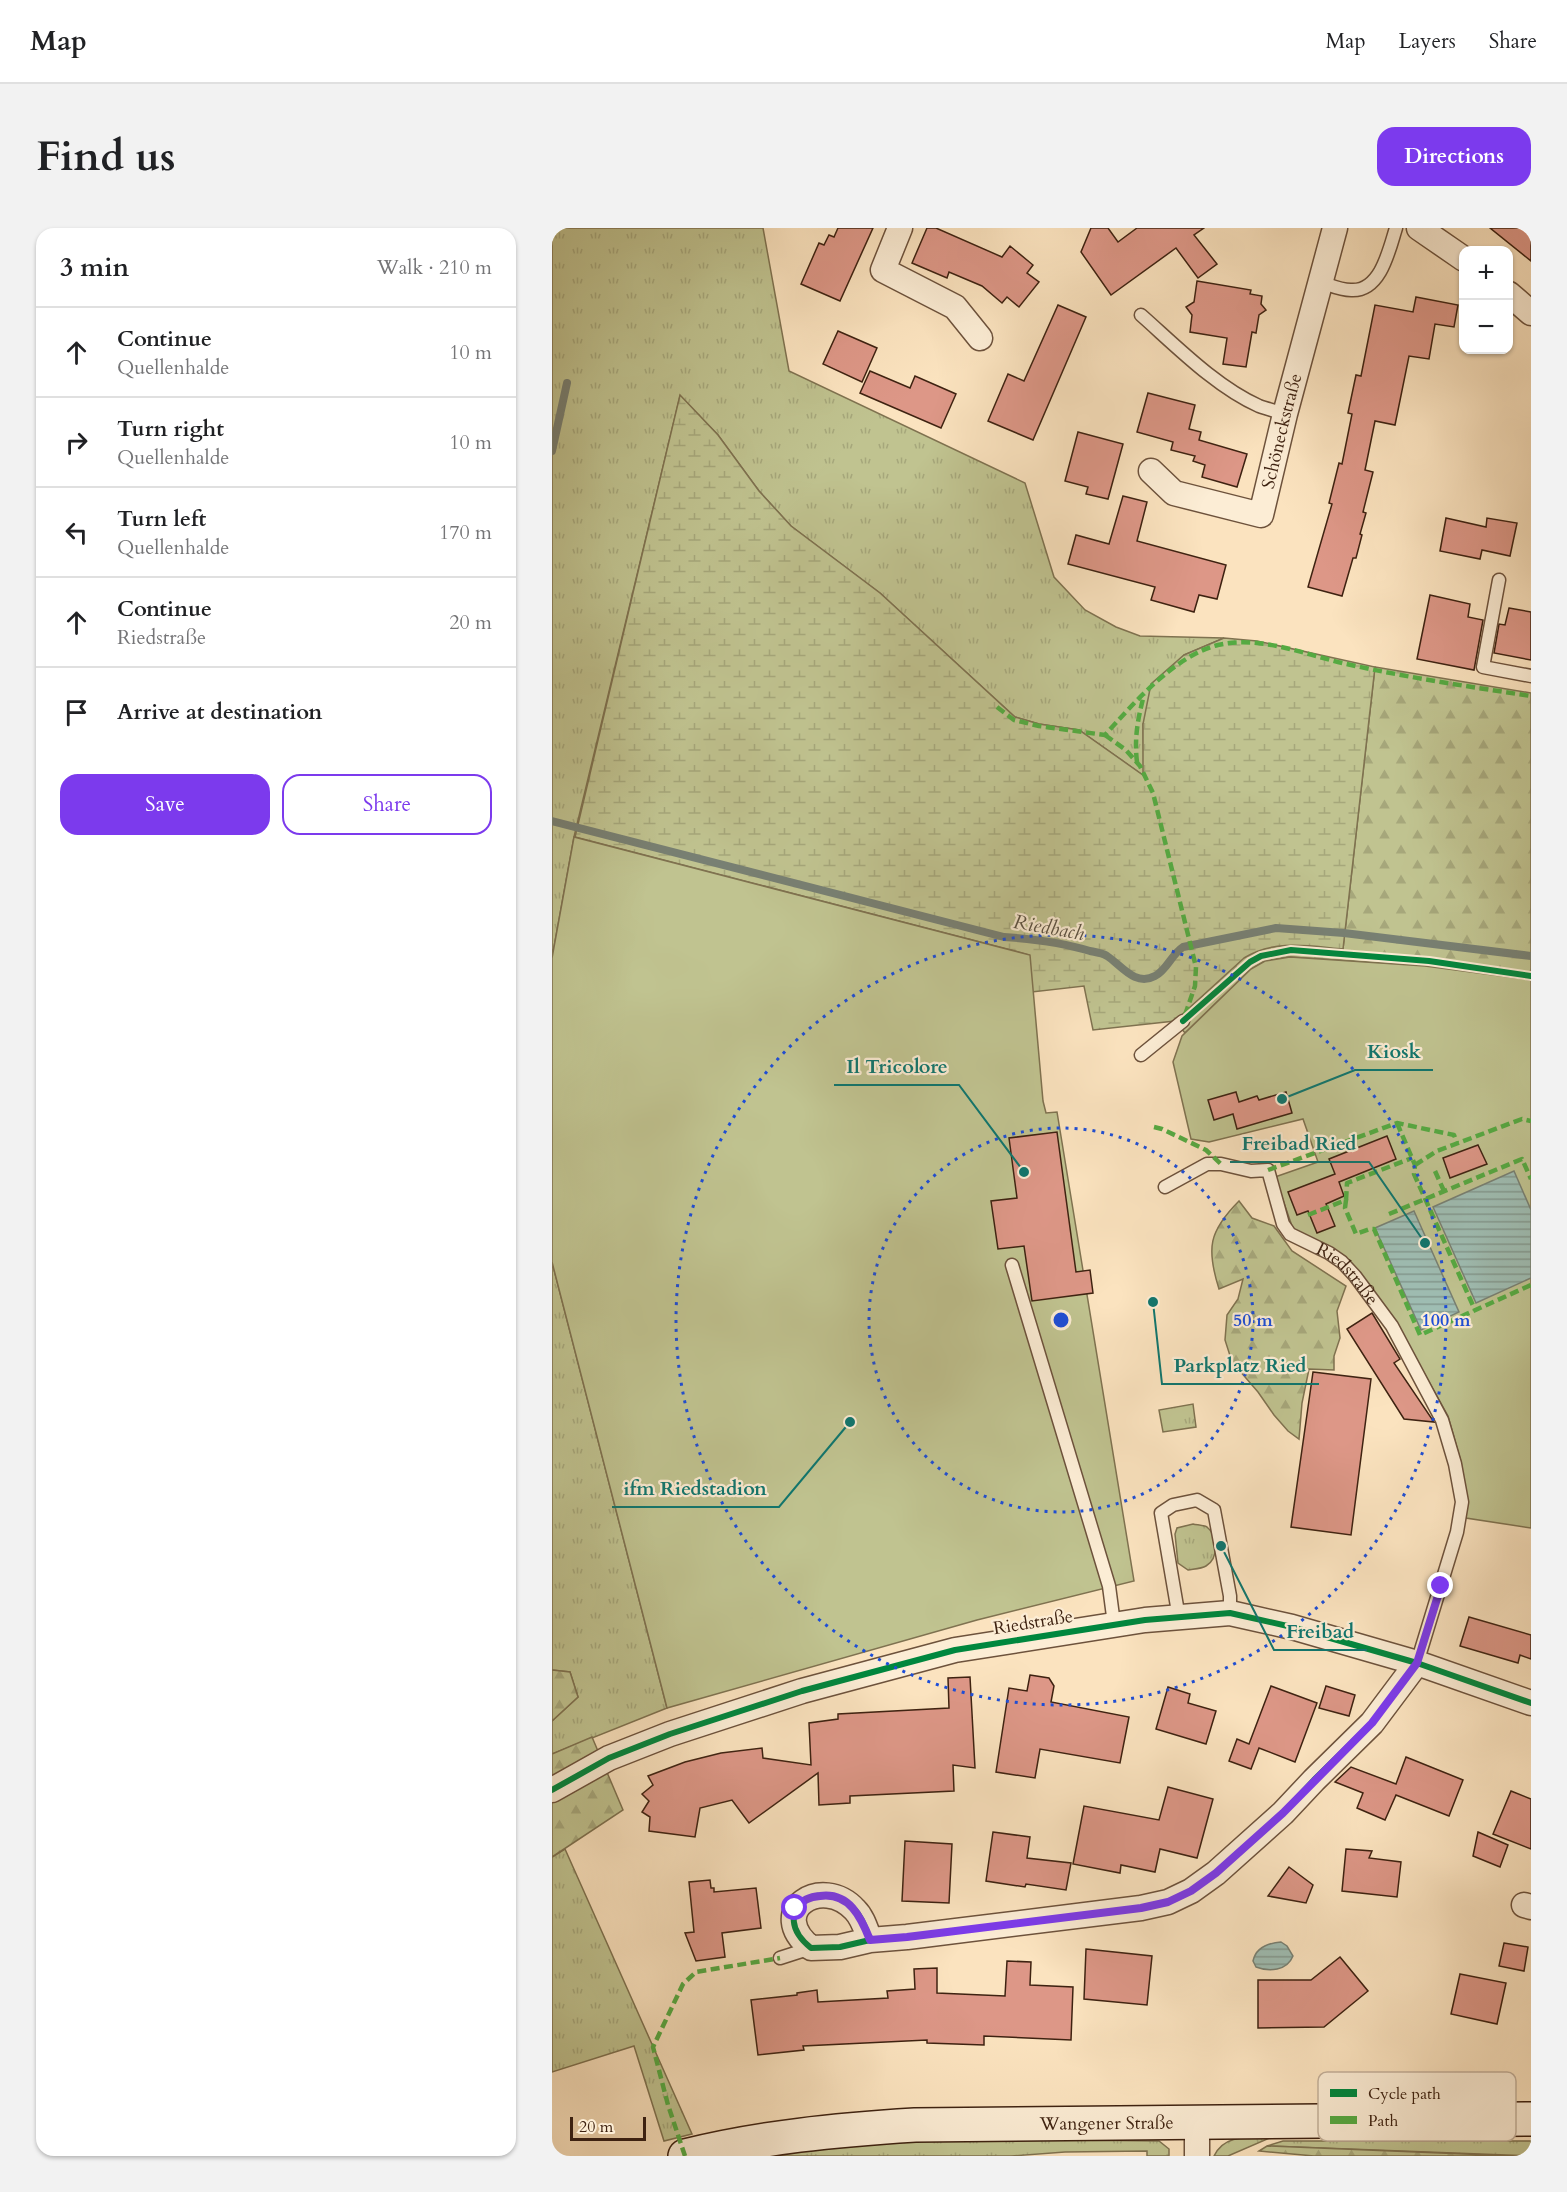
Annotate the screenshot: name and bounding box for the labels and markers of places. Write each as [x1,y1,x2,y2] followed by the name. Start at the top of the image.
[1355,1032,1433,1070] callout: Kiosk
[834,1047,959,1085] callout: Il Tricolore
[1230,1124,1369,1162] callout: Freibad Ried
[1051,1310,1071,1330] centre of rings
[1162,1346,1319,1384] callout: Parkplatz Ried
[612,1469,779,1507] callout: ifm Riedstadion
[1274,1612,1367,1650] callout: Freibad

